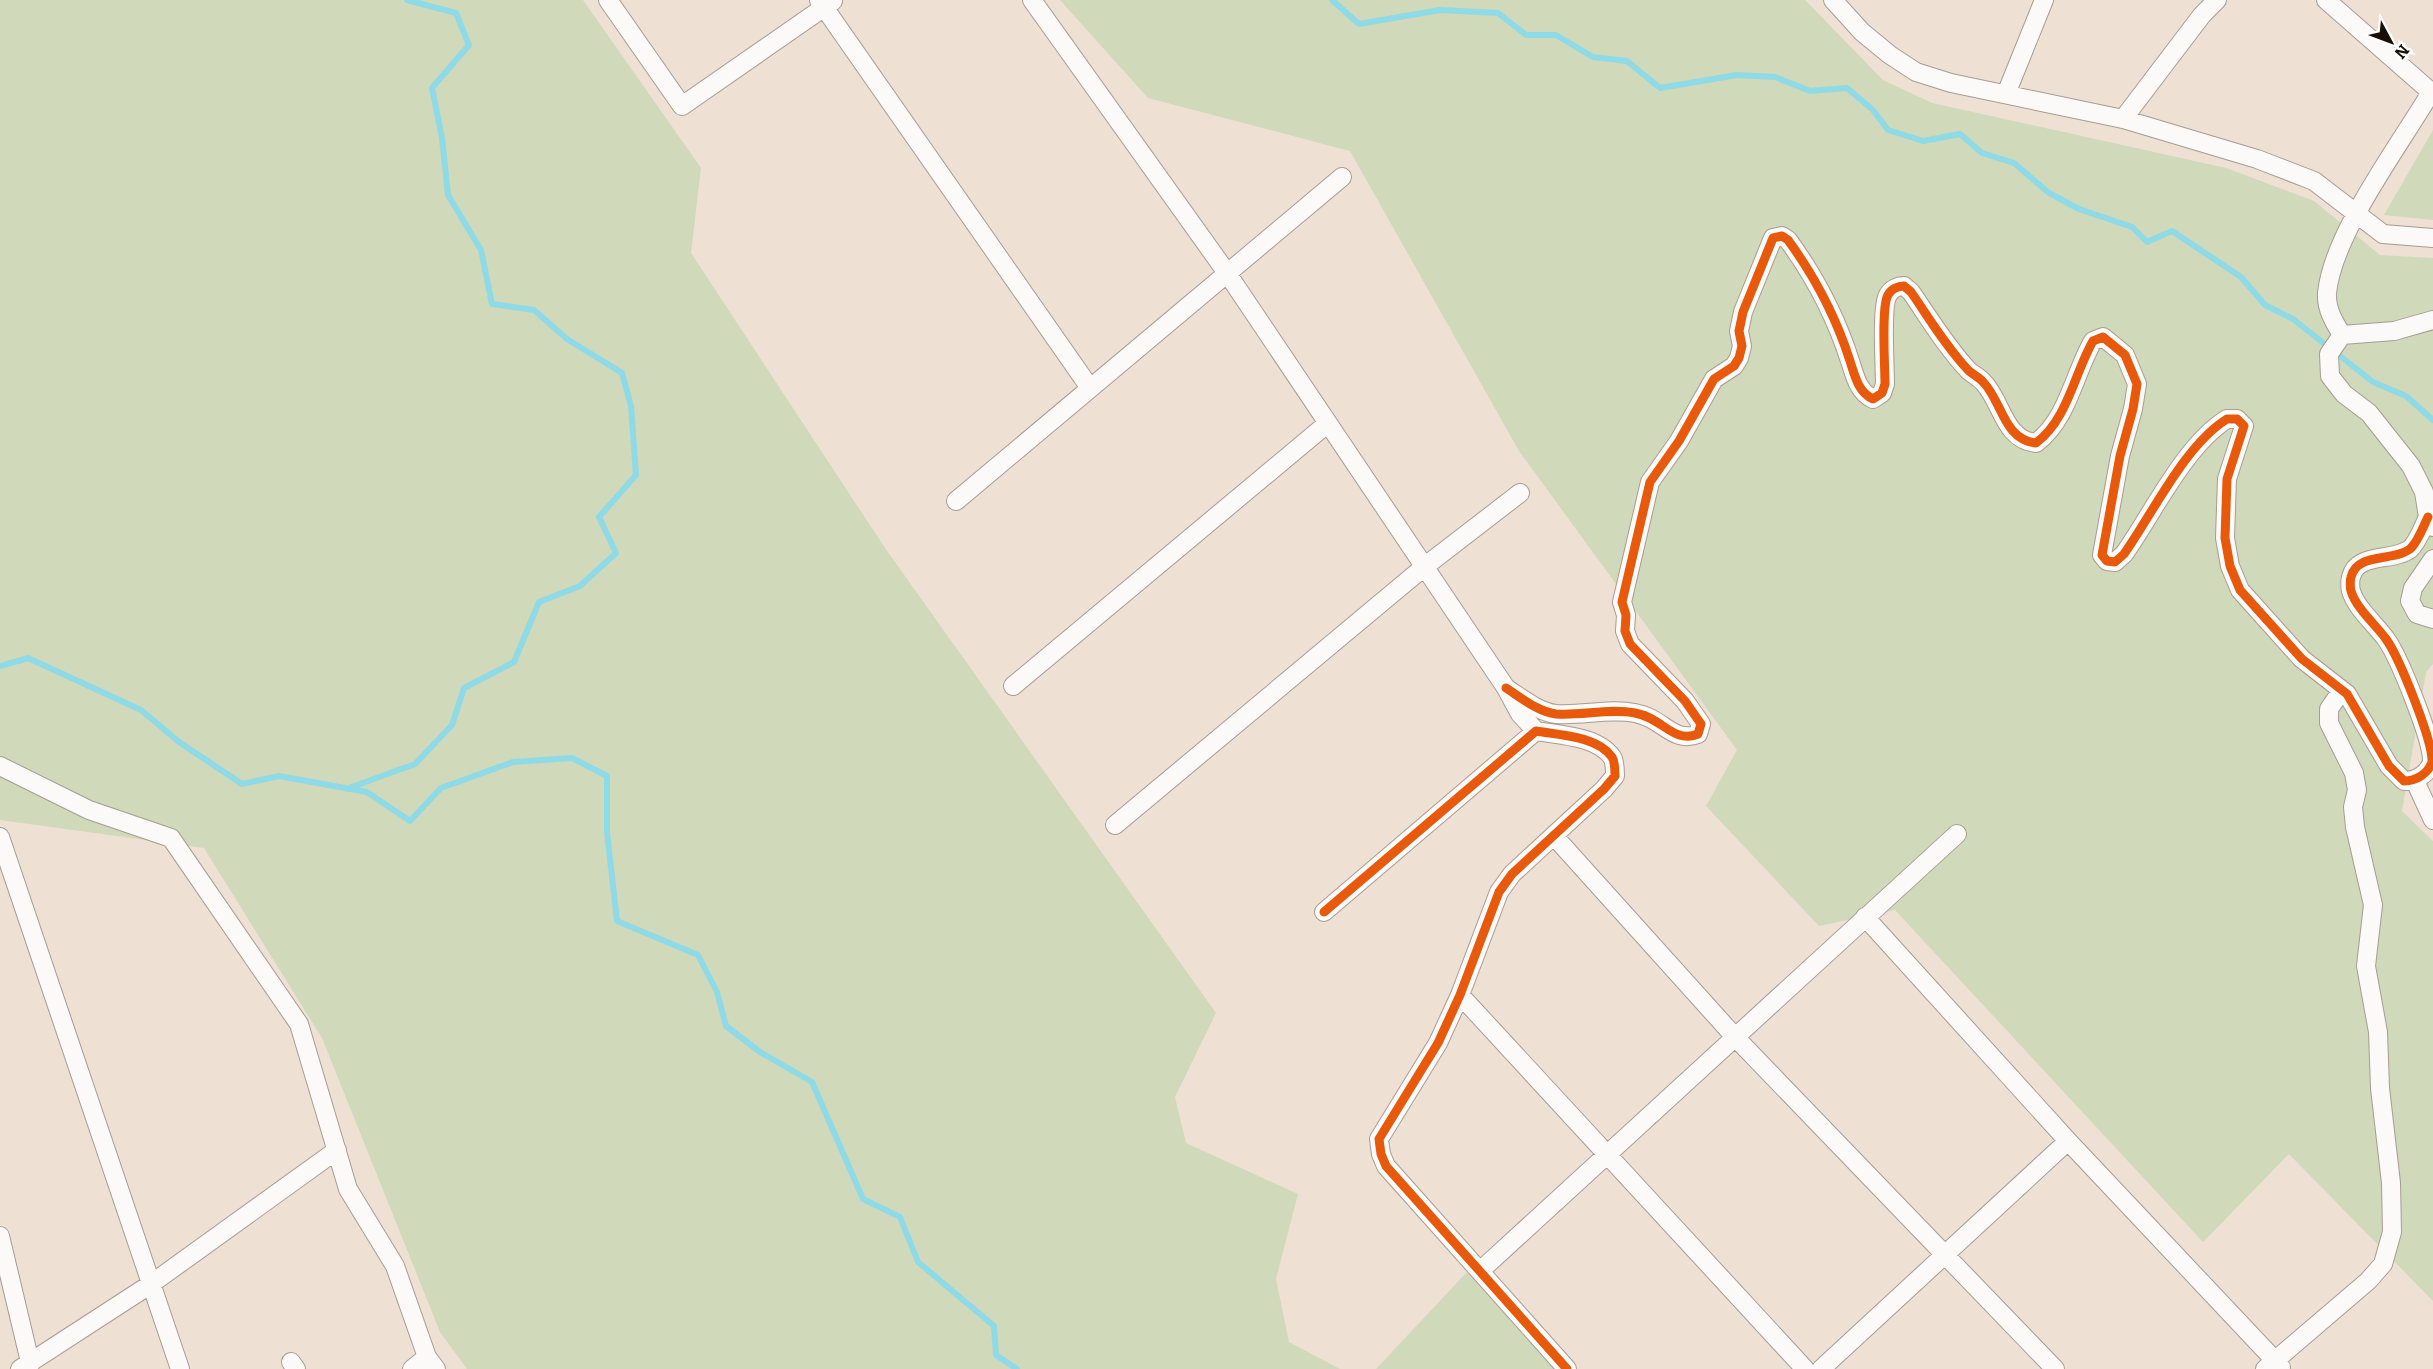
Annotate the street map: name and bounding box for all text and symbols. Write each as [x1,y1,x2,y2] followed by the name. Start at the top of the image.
[2361,12,2421,72] north arrow
[2391,41,2413,62] text: N

